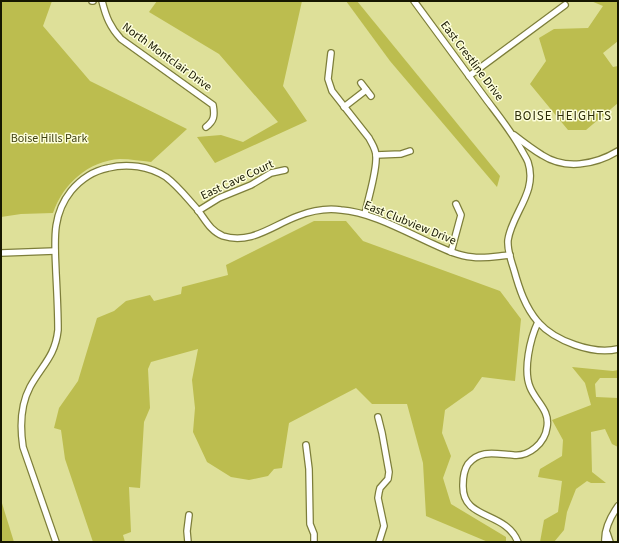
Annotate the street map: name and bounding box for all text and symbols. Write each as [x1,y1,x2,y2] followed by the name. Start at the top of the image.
[436,17,508,105] street label: East Crestline Drive
[119,19,215,95] street label: North Montclair Drive
[514,107,612,125] district label: BOISE HEIGHTS
[11,130,87,147] park label: Boise Hills Park
[198,156,276,204] street label: East Cave Court
[361,197,459,249] street label: East Clubview Drive

